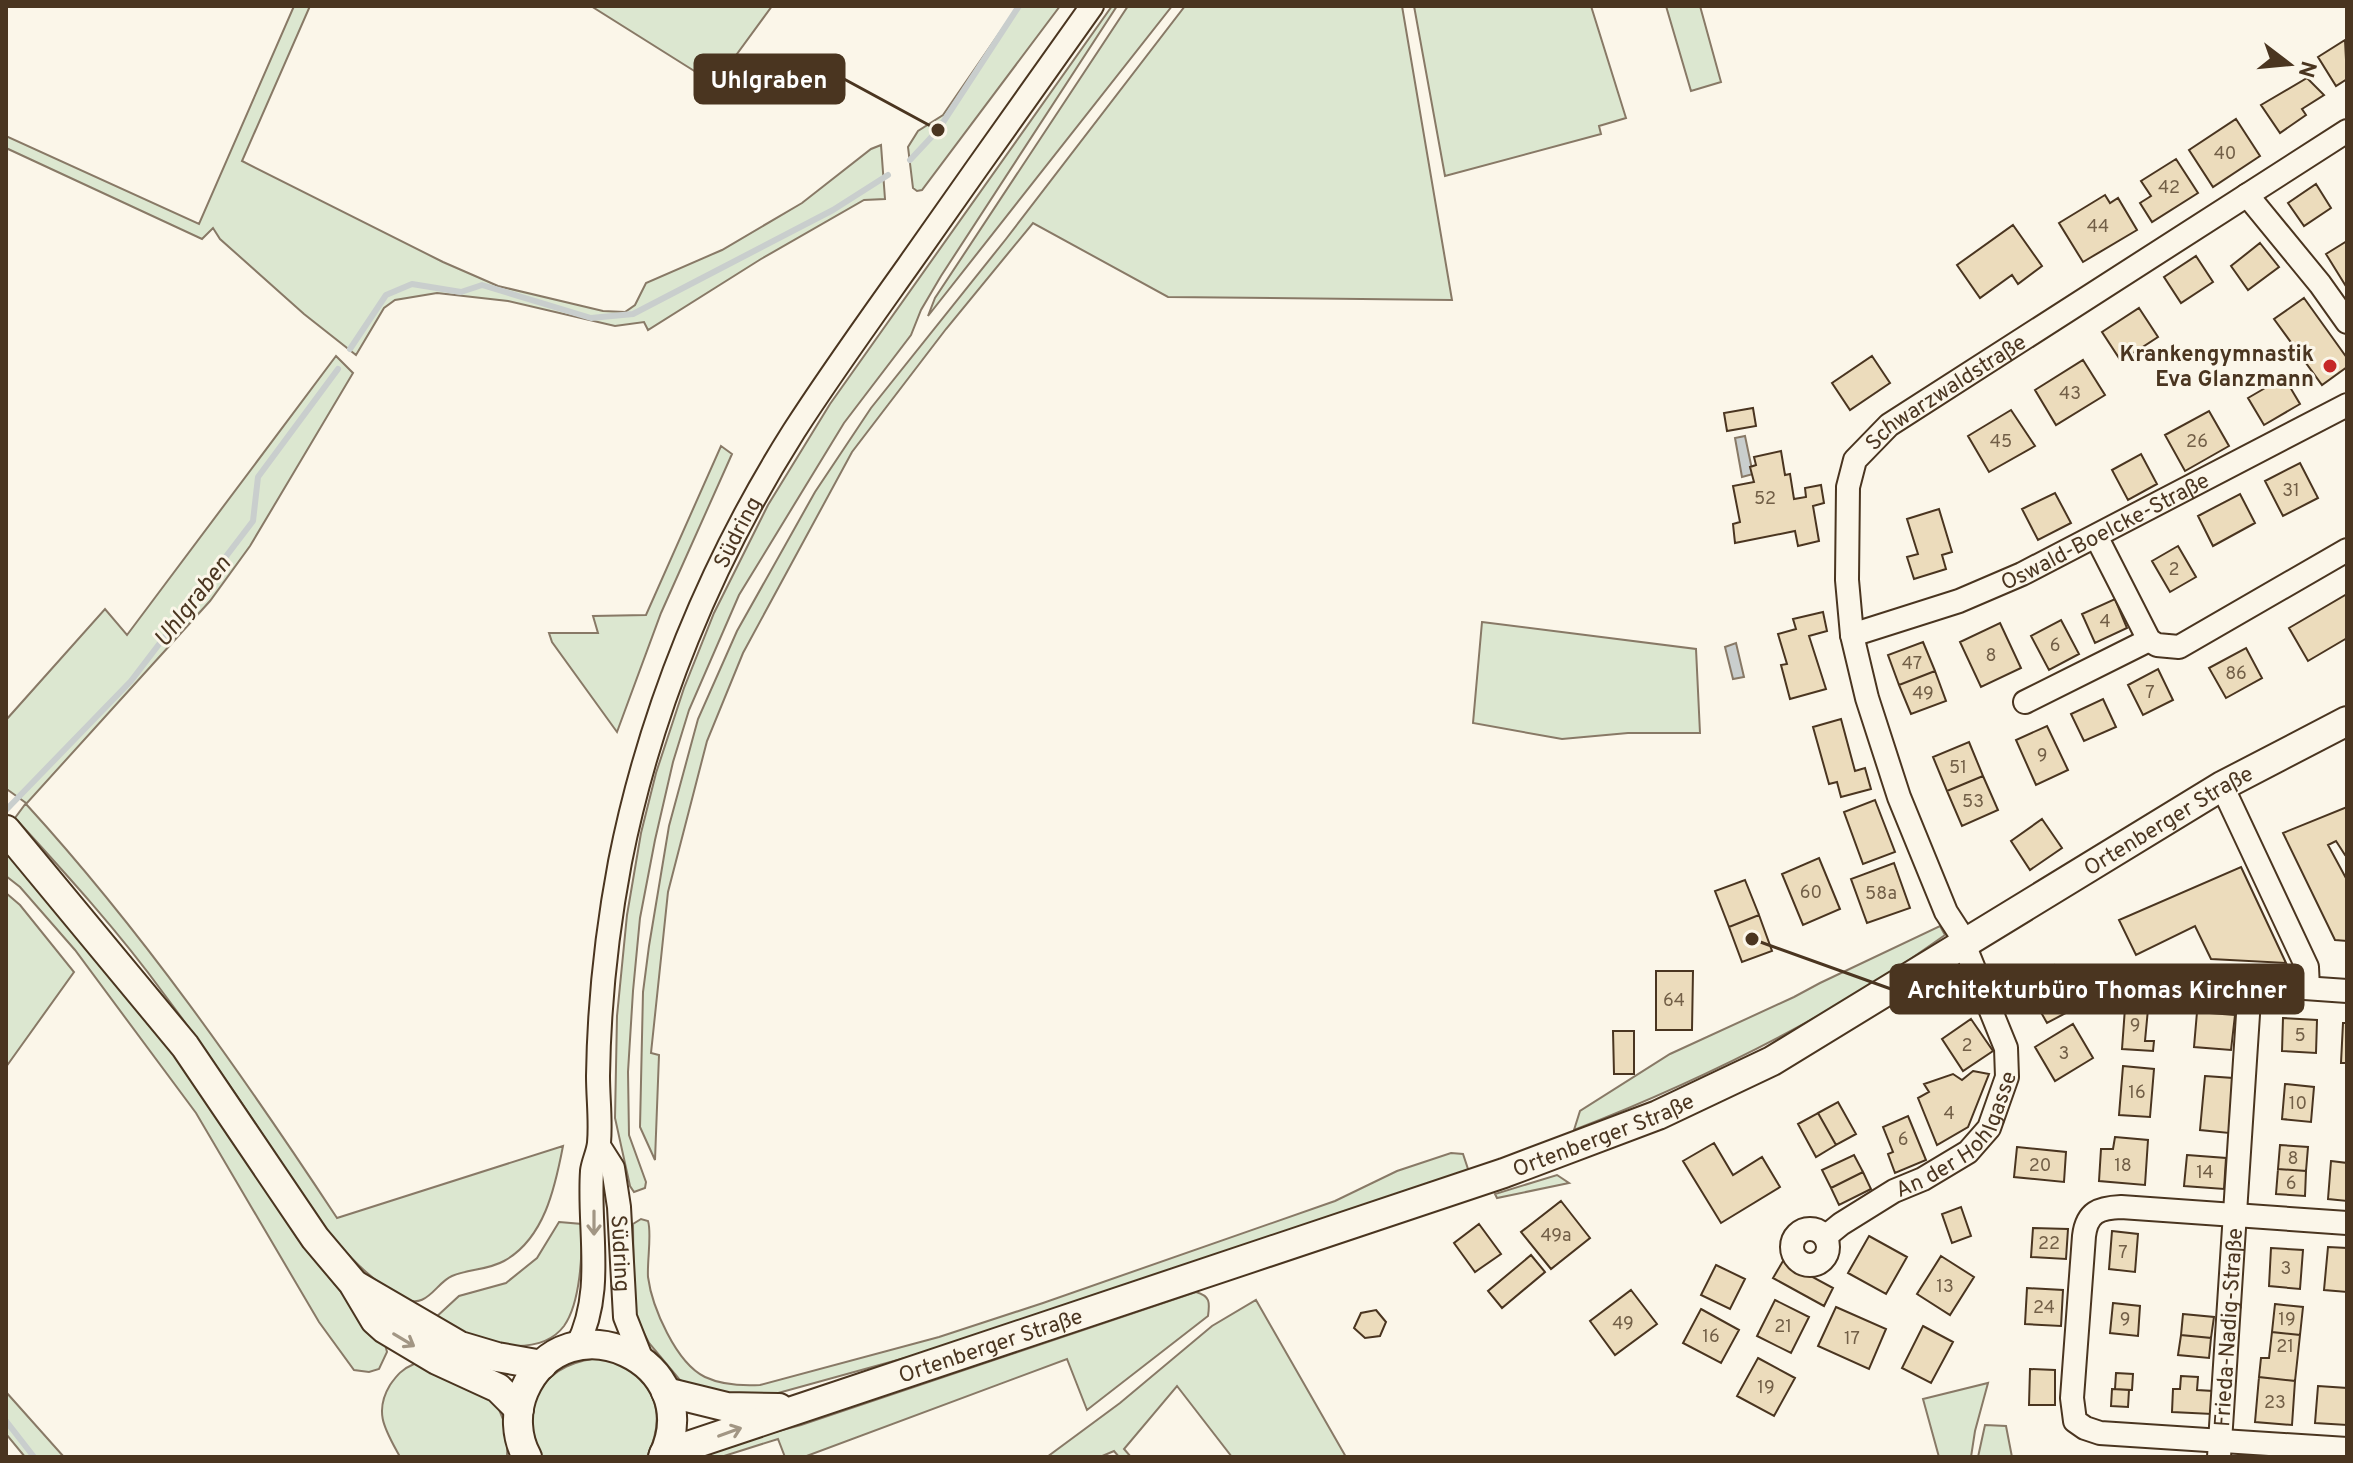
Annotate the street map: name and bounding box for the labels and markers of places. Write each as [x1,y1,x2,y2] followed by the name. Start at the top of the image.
[695,55,844,103] callout: Uhlgraben
[2120,342,2314,394] place label: Krankengymnastik Eva Glanzmann
[2321,357,2339,375] marker: Krankengymnastik Eva Glanzmann
[1891,965,2303,1013] callout: Architekturbüro Thomas Kirchner

